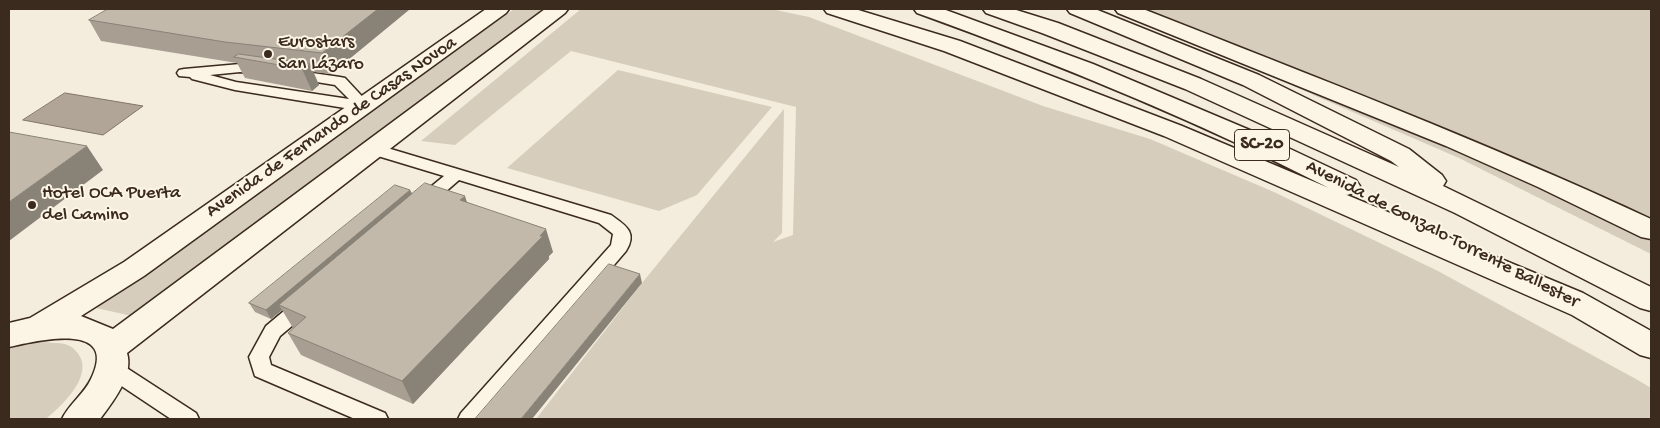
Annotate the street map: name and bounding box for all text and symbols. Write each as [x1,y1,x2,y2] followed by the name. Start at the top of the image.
[202,32,462,224] street label: Avenida de Fernando de Casas Novoa
[278,32,364,76] place label: Eurostars San Lázaro
[262,48,274,60] marker: Eurostars San Lázaro
[1234,130,1290,160] road number: SC-20
[1302,156,1582,314] street label: Avenida de Gonzalo Torrente Ballester
[42,183,181,227] place label: Hotel OCA Puerta del Camino
[26,199,38,211] marker: Hotel OCA Puerta del Camino

